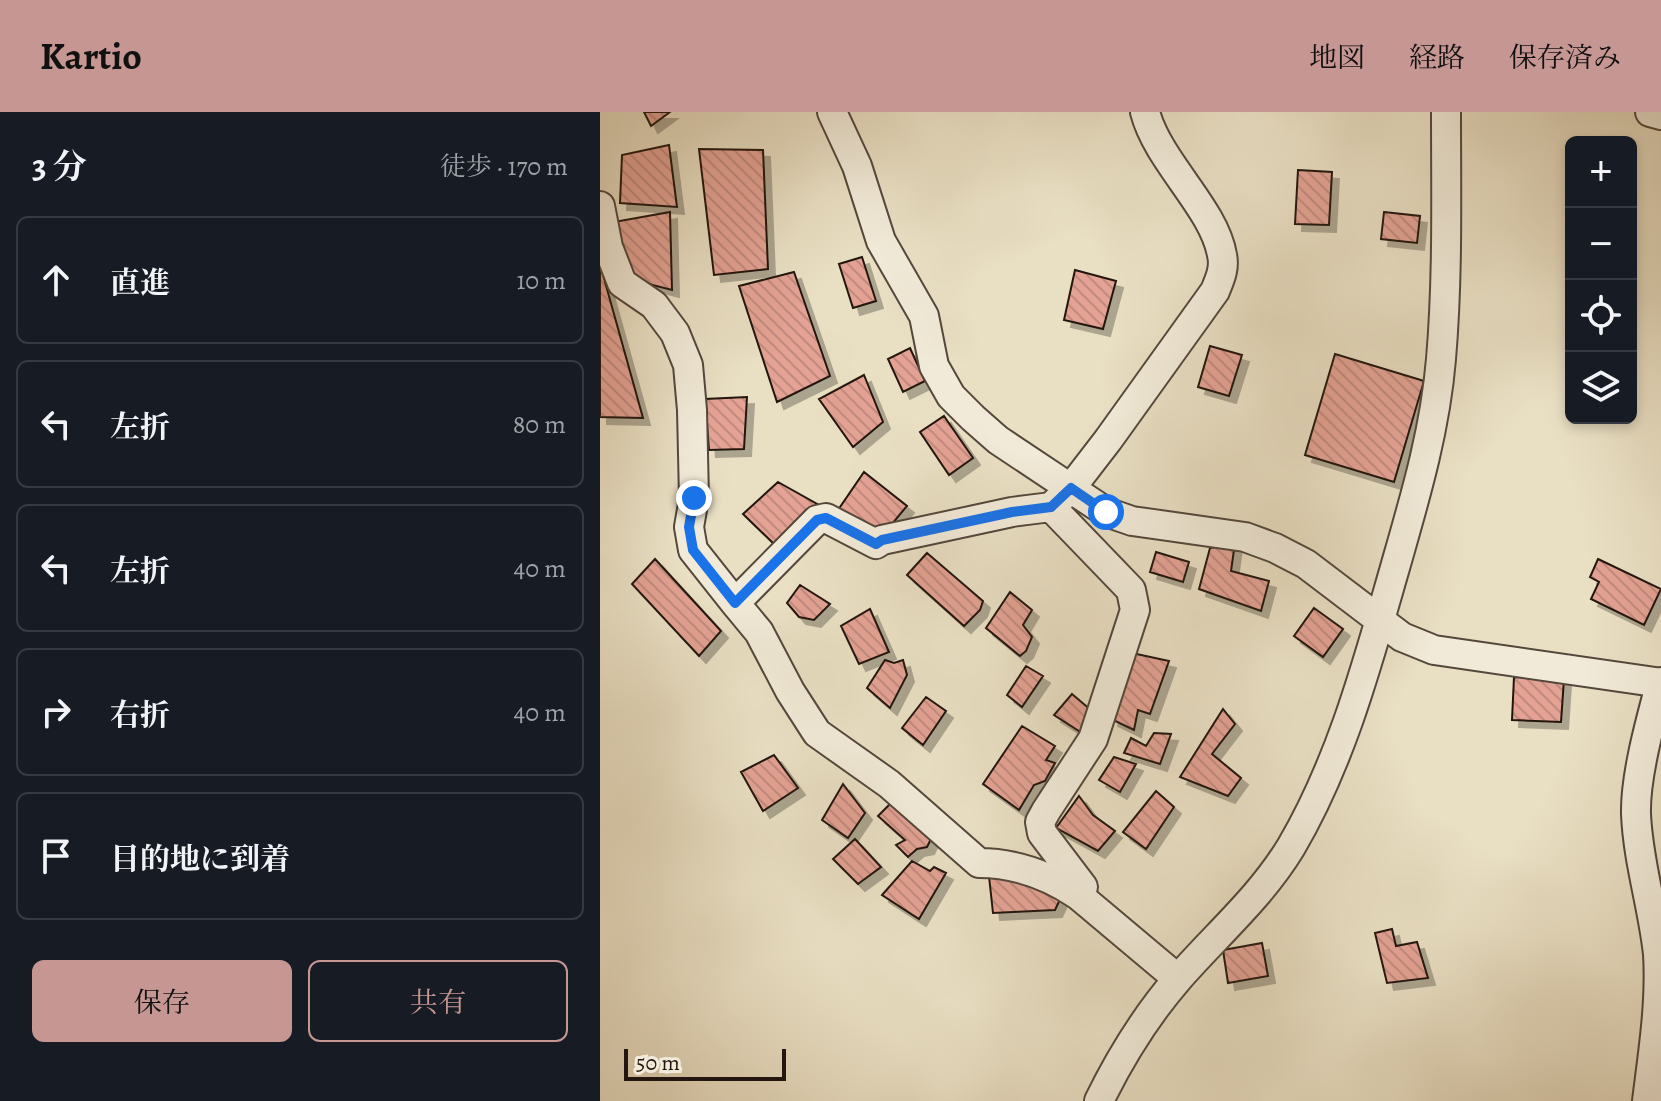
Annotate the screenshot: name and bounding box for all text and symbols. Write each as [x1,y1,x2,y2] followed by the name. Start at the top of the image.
[40,30,142,82] text: Kartio
[1309,39,1365,77] text: 地図
[1409,39,1465,77] text: 経路
[1509,39,1621,77] text: 保存済み
[1565,136,1637,424] map controls
[1565,136,1637,208] button: +
[32,143,87,190] text: 3 分
[440,149,568,184] text: 徒歩 · 170 m
[1565,208,1637,280] button: −
[34,258,78,302] icon: ahead
[110,263,170,303] text: 直進
[516,263,566,298] text: 10 m
[1565,280,1637,352] button: locate
[1565,352,1637,424] button: layers
[34,402,78,446] icon: left
[110,407,170,447] text: 左折
[513,407,566,442] text: 80 m
[676,480,712,516] route end
[1088,494,1124,530] route start
[34,546,78,590] icon: left
[110,551,170,591] text: 左折
[514,551,566,586] text: 40 m
[34,690,78,734] icon: right
[110,695,170,735] text: 右折
[514,695,566,730] text: 40 m
[34,834,78,878] icon: arrive
[110,839,290,879] text: 目的地に到着
[32,960,292,1042] button: 保存
[308,960,568,1042] button: 共有
[624,1045,786,1081] scale bar
[636,1048,680,1078] text: 50 m

